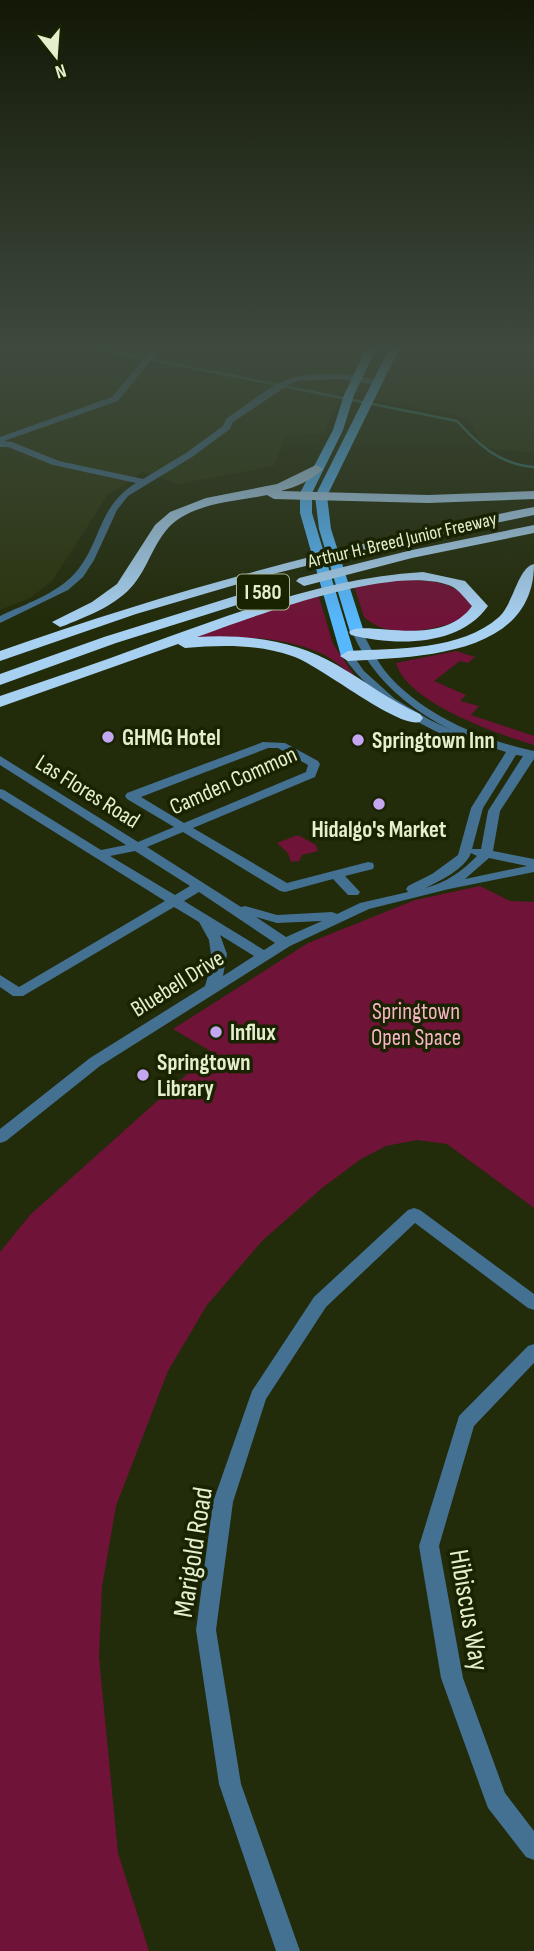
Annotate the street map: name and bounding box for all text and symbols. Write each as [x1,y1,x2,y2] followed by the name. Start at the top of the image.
[21,21,91,91] north arrow
[52,58,69,83] text: N
[305,507,500,574] street label: Arthur H. Breed Junior Freeway
[237,574,289,610] road number: I 580
[122,724,221,752] place label: GHMG Hotel
[372,727,495,755] place label: Springtown Inn
[100,729,116,745] marker: GHMG Hotel
[350,732,366,748] marker: Springtown Inn
[166,740,301,821] street label: Camden Common
[30,749,145,835] street label: Las Flores Road
[371,796,387,812] marker: Hidalgo's Market
[312,816,447,844] place label: Hidalgo's Market
[126,944,229,1023] street label: Bluebell Drive
[371,998,461,1052] park label: Springtown Open Space
[230,1019,276,1047] place label: Influx
[208,1024,224,1040] marker: Influx
[157,1049,251,1103] place label: Springtown Library
[135,1067,151,1083] marker: Springtown Library
[167,1485,220,1620] street label: Marigold Road
[442,1547,495,1674] street label: Hibiscus Way

